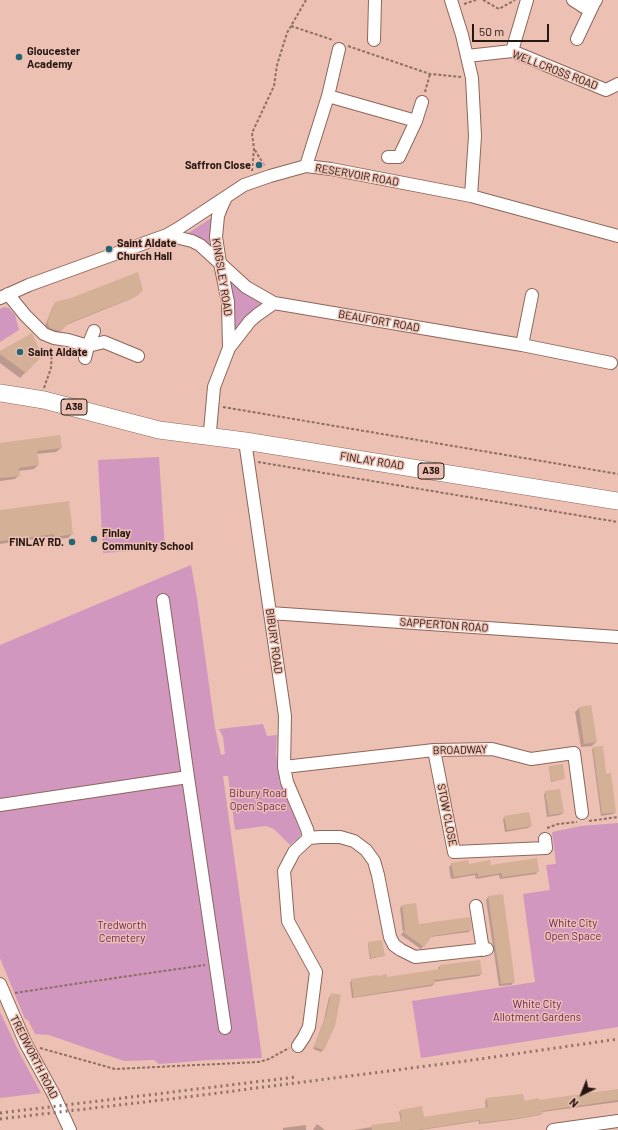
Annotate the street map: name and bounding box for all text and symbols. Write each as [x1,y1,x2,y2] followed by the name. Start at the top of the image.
[474,16,551,42] scale bar
[479,24,504,38] text: 50 m
[27,44,80,70] place label: Gloucester Academy
[510,48,600,92] street label: WELLCROSS ROAD
[14,52,24,62] marker: Gloucester Academy
[185,158,251,172] place label: Saffron Close
[254,160,264,170] marker: Saffron Close
[314,161,400,189] street label: RESERVOIR ROAD
[117,236,177,262] place label: Saint Aldate Church Hall
[209,237,235,317] street label: KINGSLEY ROAD
[104,244,114,254] marker: Saint Aldate Church Hall
[337,307,421,335] street label: BEAUFORT ROAD
[28,345,88,359] place label: Saint Aldate
[15,347,25,357] marker: Saint Aldate
[61,399,87,415] road number: A38
[339,449,405,473] street label: FINLAY ROAD
[418,463,444,479] road number: A38
[102,526,193,552] place label: Finlay Community School
[89,534,99,544] marker: Finlay Community School
[9,535,64,549] place label: FINLAY RD.
[67,537,77,547] marker: FINLAY RD.
[263,607,285,675] street label: BIBURY ROAD
[399,615,489,635] street label: SAPPERTON ROAD
[433,743,487,757] street label: BROADWAY
[434,783,460,847] street label: STOW CLOSE
[229,786,287,812] park label: Bibury Road Open Space
[545,916,601,942] park label: White City Open Space
[97,918,147,944] park label: Tredworth Cemetery
[493,997,581,1023] park label: White City Allotment Gardens
[7,1013,61,1101] street label: TREDWORTH ROAD
[562,1074,602,1114] north arrow
[566,1096,581,1110] text: N

